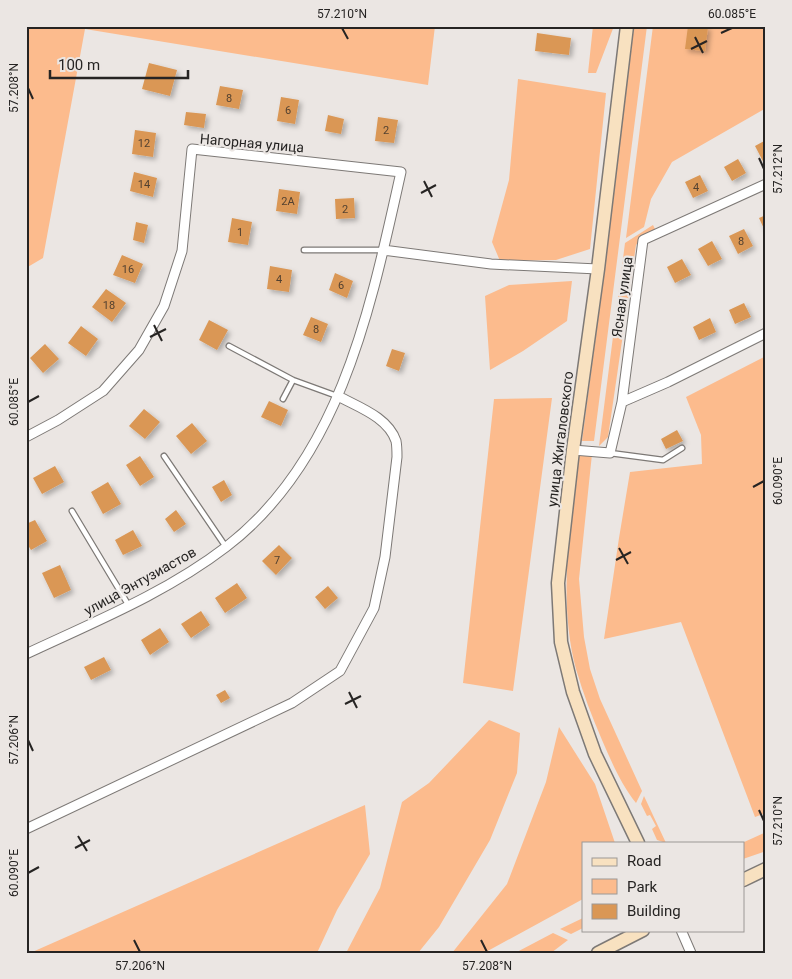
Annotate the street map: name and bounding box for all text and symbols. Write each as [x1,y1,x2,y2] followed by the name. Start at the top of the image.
[317,7,367,21] text: 57.210°N
[708,7,756,21] text: 60.085°E
[50,48,188,80] scale bar
[58,56,100,74] text: 100 m
[7,63,21,113] text: 57.208°N
[226,92,232,105] house number: 8
[285,104,291,117] house number: 6
[383,124,389,137] house number: 2
[199,130,305,156] street label: Нагорная улица
[138,137,150,150] house number: 12
[771,144,785,194] text: 57.212°N
[138,178,150,191] house number: 14
[693,181,699,194] house number: 4
[281,195,296,208] house number: 2А
[342,203,348,216] house number: 2
[237,226,243,239] house number: 1
[738,235,744,248] house number: 8
[608,256,636,338] street label: Ясная улица
[122,263,134,276] house number: 16
[276,273,282,286] house number: 4
[338,279,344,292] house number: 6
[103,299,115,312] house number: 18
[313,323,319,336] house number: 8
[544,370,576,508] street label: улица Жигаловского
[7,378,21,426] text: 60.085°E
[771,457,785,505] text: 60.090°E
[81,544,199,618] street label: улица Энтузиастов
[274,554,280,567] house number: 7
[7,715,21,765] text: 57.206°N
[771,796,785,846] text: 57.210°N
[582,842,744,932] legend
[7,849,21,897] text: 60.090°E
[627,852,661,870] text: Road
[627,878,658,896] text: Park
[627,902,681,920] text: Building
[115,959,165,973] text: 57.206°N
[462,959,512,973] text: 57.208°N

